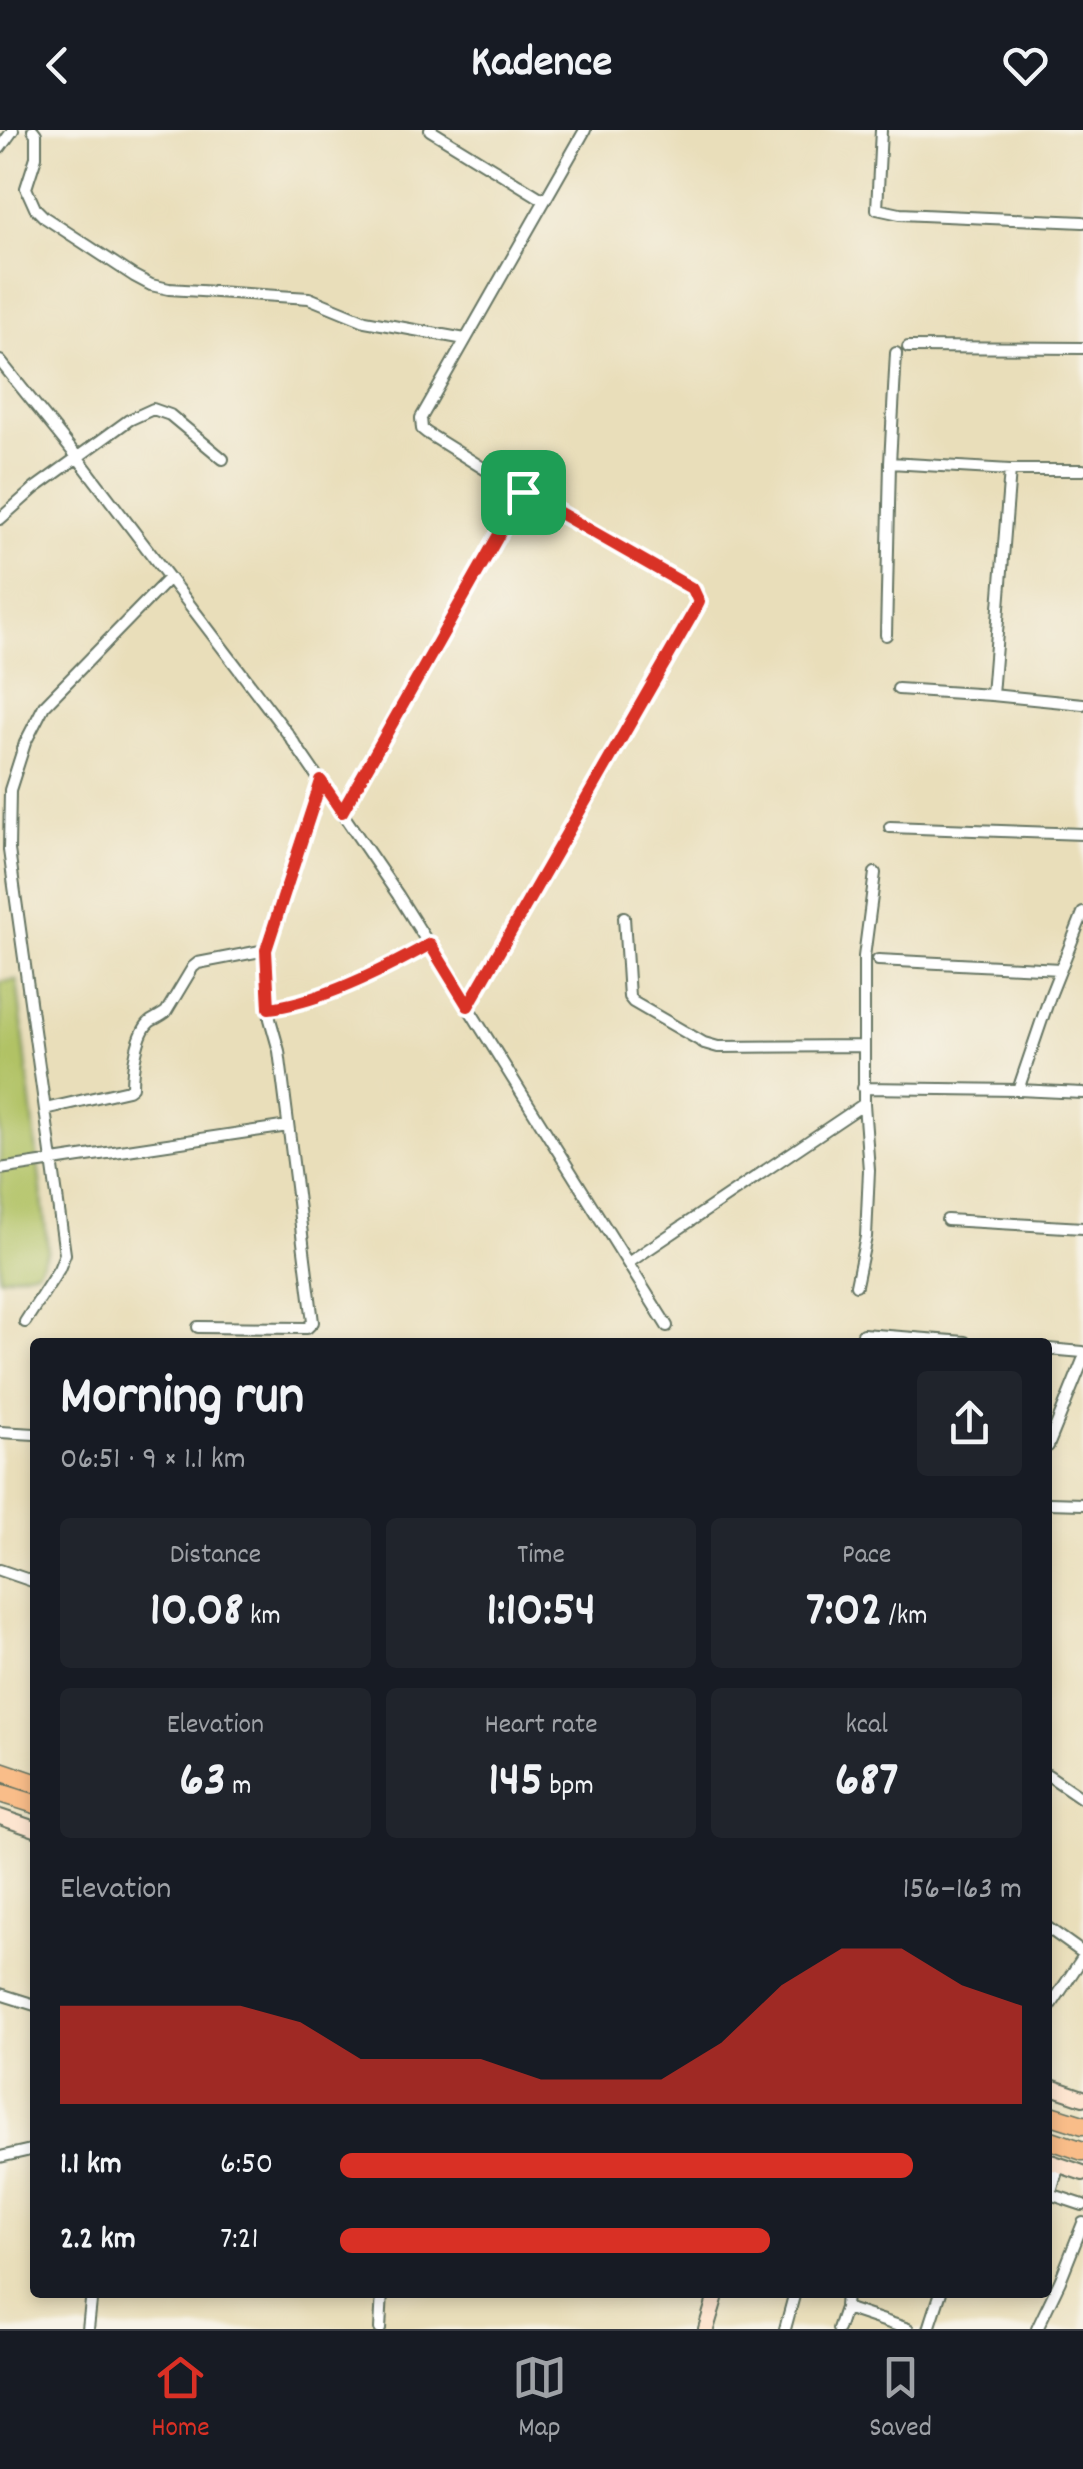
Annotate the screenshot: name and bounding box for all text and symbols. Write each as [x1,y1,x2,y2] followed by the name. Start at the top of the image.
[471,33,612,97] text: Kadence
[30,38,85,93] icon: back
[998,38,1053,93] icon: heart
[481,450,566,535] pin
[496,465,551,520] icon: arrive
[60,1361,304,1440] text: Morning run
[917,1371,1022,1476] button: share
[60,1438,246,1484] text: 06:51 · 9 × 1.1 km
[170,1537,261,1577] text: Distance
[517,1537,565,1577] text: Time
[842,1537,891,1577] text: Pace
[150,1577,244,1649] text: 10.08
[486,1577,596,1649] text: 1:10:54
[806,1577,882,1649] text: 7:02
[244,1598,281,1638] text: km
[882,1598,927,1638] text: /km
[167,1707,264,1747] text: Elevation
[484,1707,598,1747] text: Heart rate
[845,1707,888,1747] text: kcal
[179,1747,226,1819] text: 63
[488,1747,543,1819] text: 145
[835,1747,899,1819] text: 687
[226,1768,252,1808] text: m
[543,1768,594,1808] text: bpm
[60,1868,171,1914] text: Elevation
[902,1868,1022,1914] text: 156–163 m
[60,2143,122,2189] text: 1.1 km
[220,2143,273,2189] text: 6:50
[60,2218,136,2264] text: 2.2 km
[220,2218,259,2264] text: 7:21
[151,2350,210,2450] tab: Home
[512,2350,567,2450] tab: Map
[869,2350,932,2450] tab: Saved

